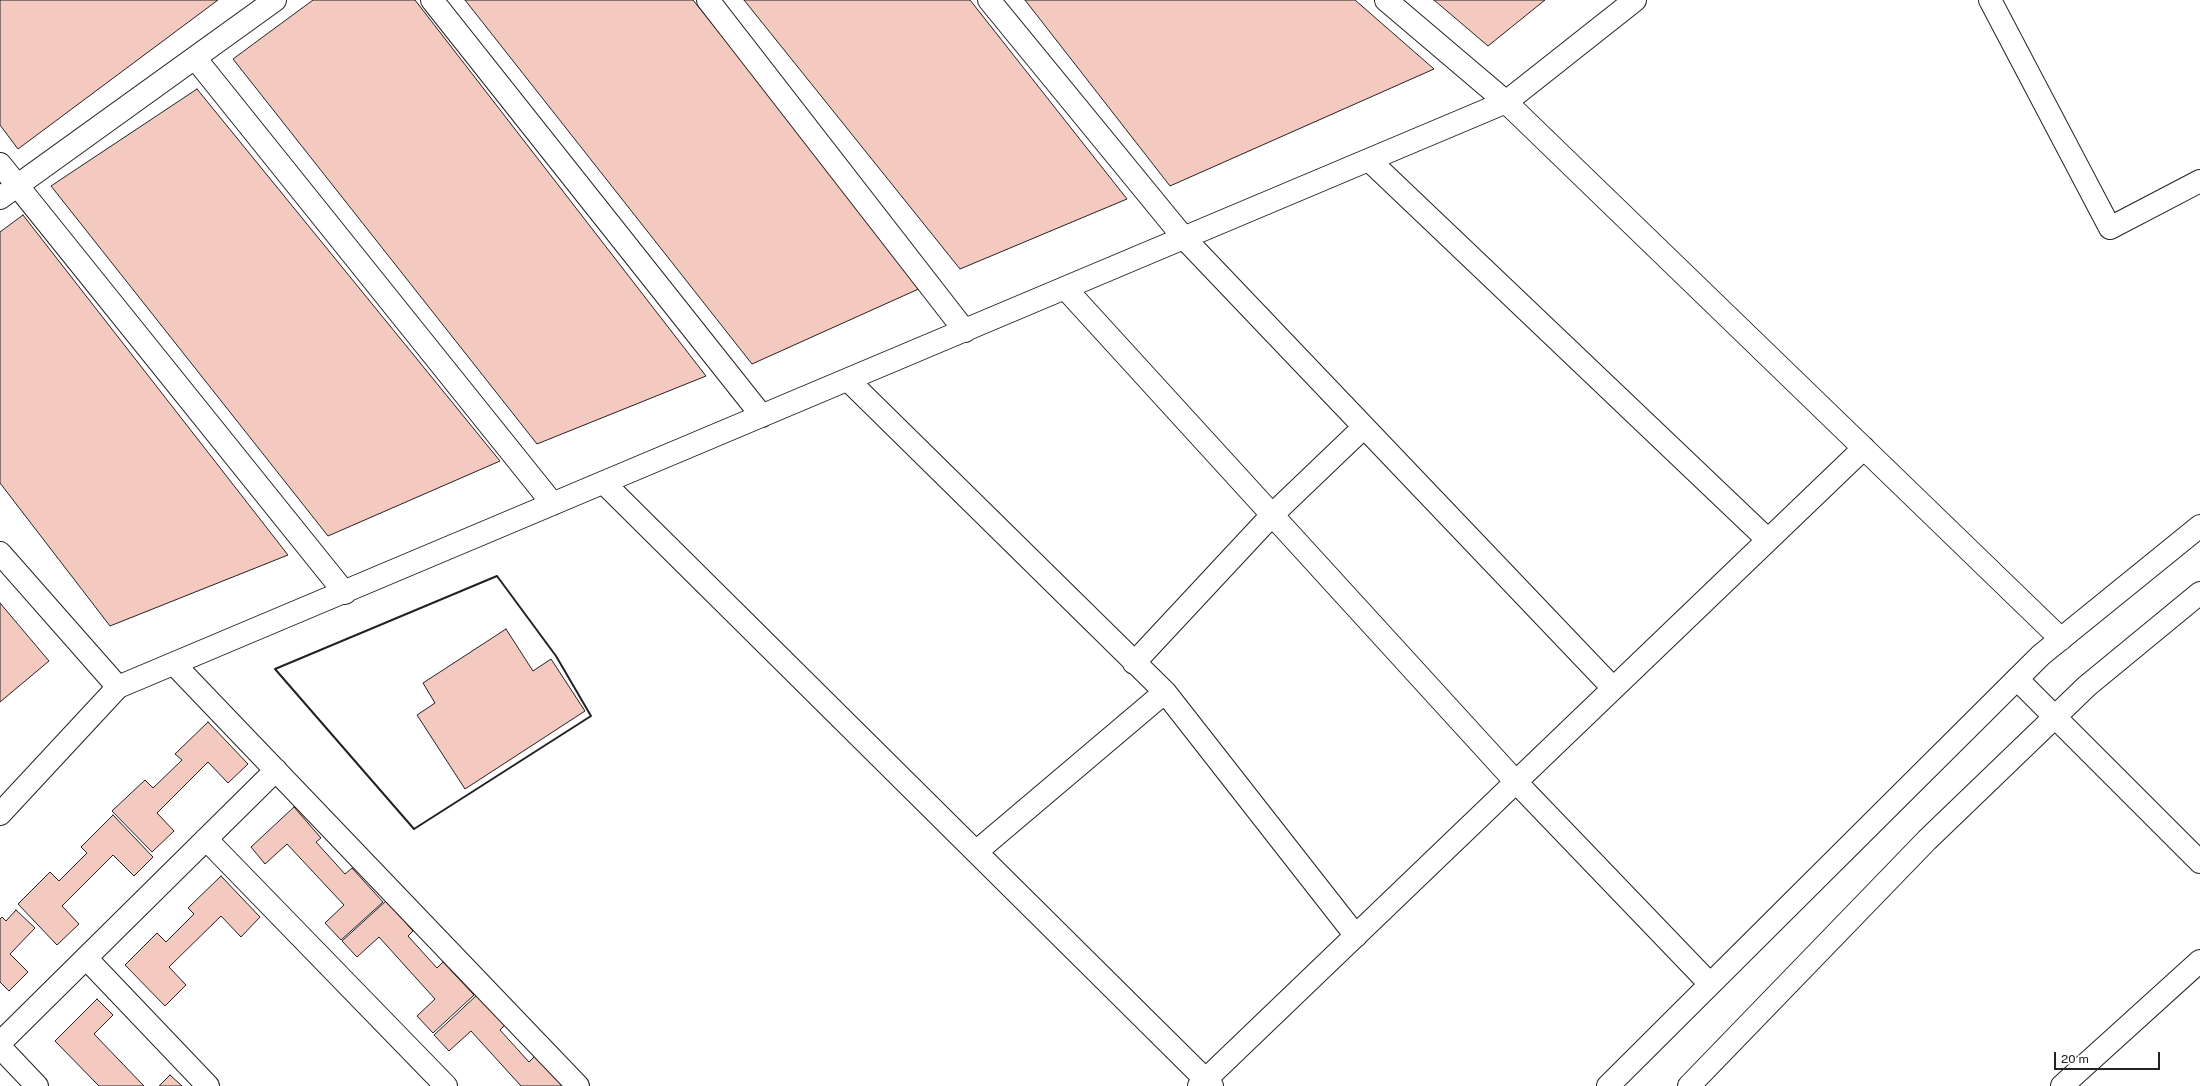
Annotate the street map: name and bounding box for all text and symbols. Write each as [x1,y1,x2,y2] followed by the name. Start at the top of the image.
[2056,1044,2162,1070] scale bar
[2061,1052,2089,1066] text: 20 m

